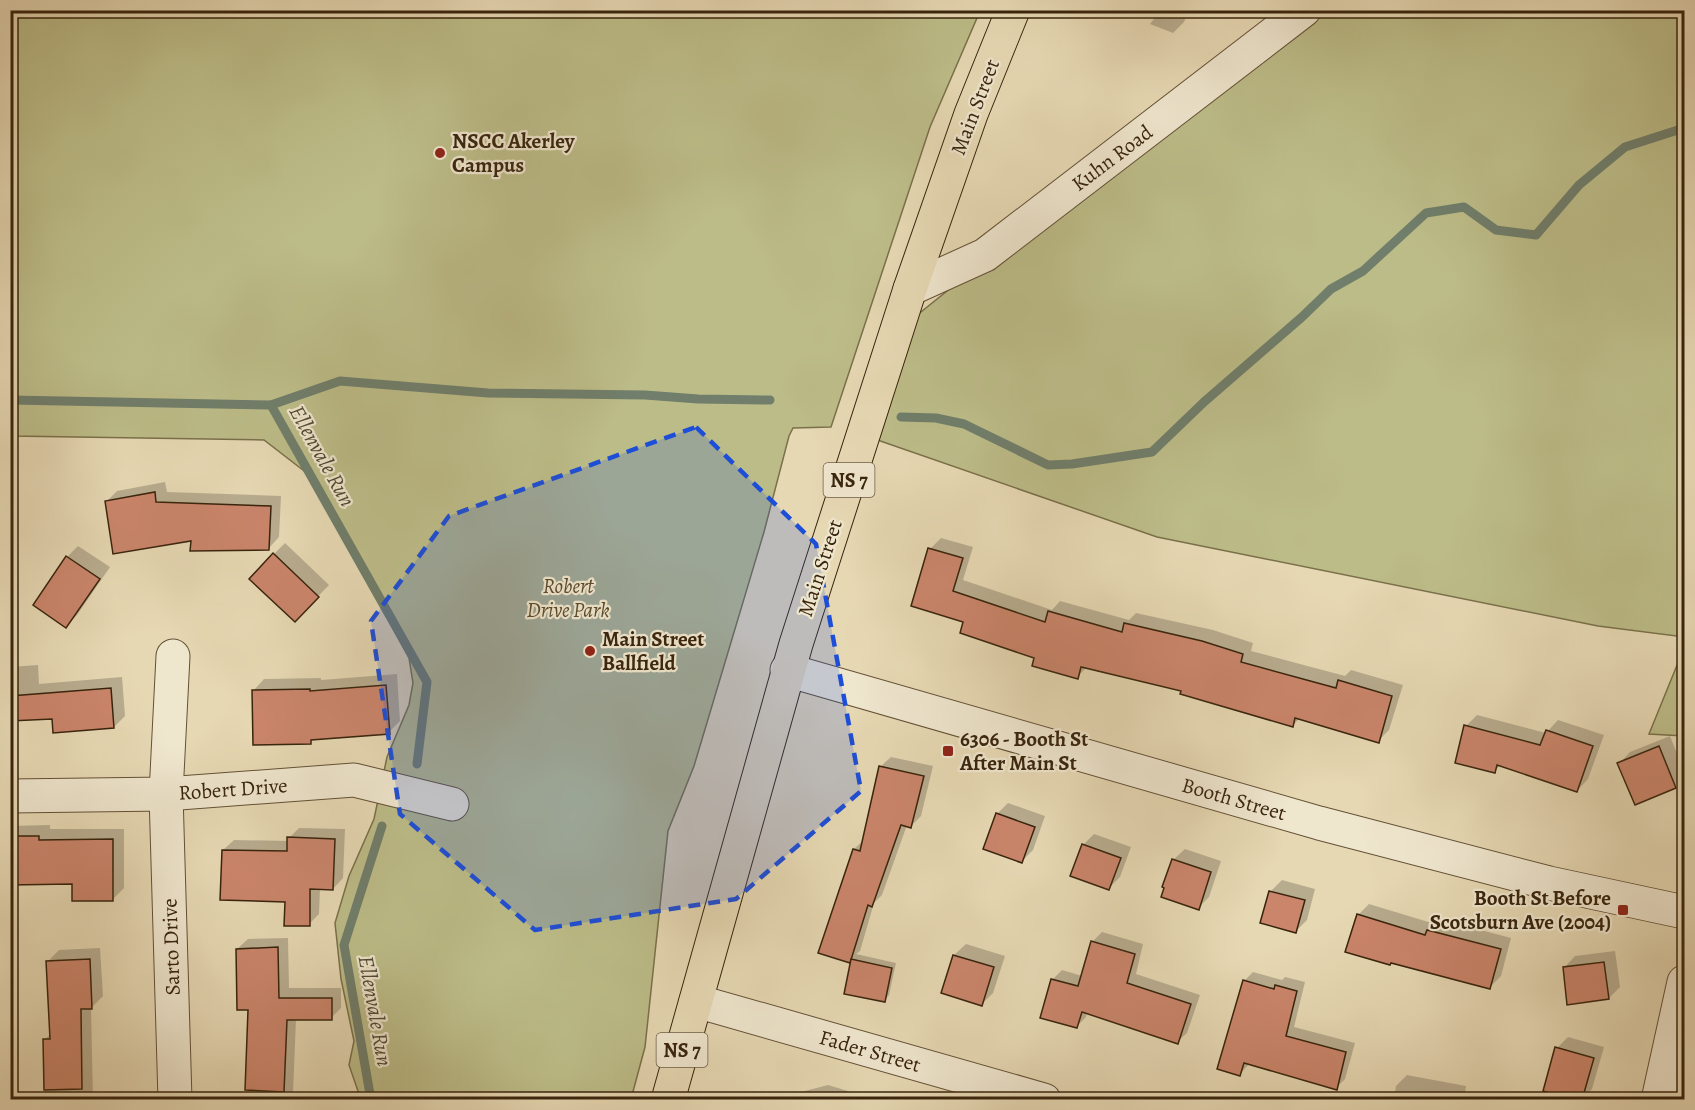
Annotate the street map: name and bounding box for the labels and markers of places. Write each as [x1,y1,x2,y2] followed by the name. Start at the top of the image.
[452,127,576,179] place label: NSCC Akerley Campus
[433,146,447,160] marker: NSCC Akerley Campus
[602,625,704,677] place label: Main Street Ballfield
[583,644,597,658] marker: Main Street Ballfield
[959,725,1088,777] place label: 6306 - Booth St After Main St
[941,744,955,758] marker: 6306 - Booth St After Main St
[1430,884,1611,936] place label: Booth St Before Scotsburn Ave (2004)
[1616,903,1630,917] marker: Booth St Before Scotsburn Ave (2004)

